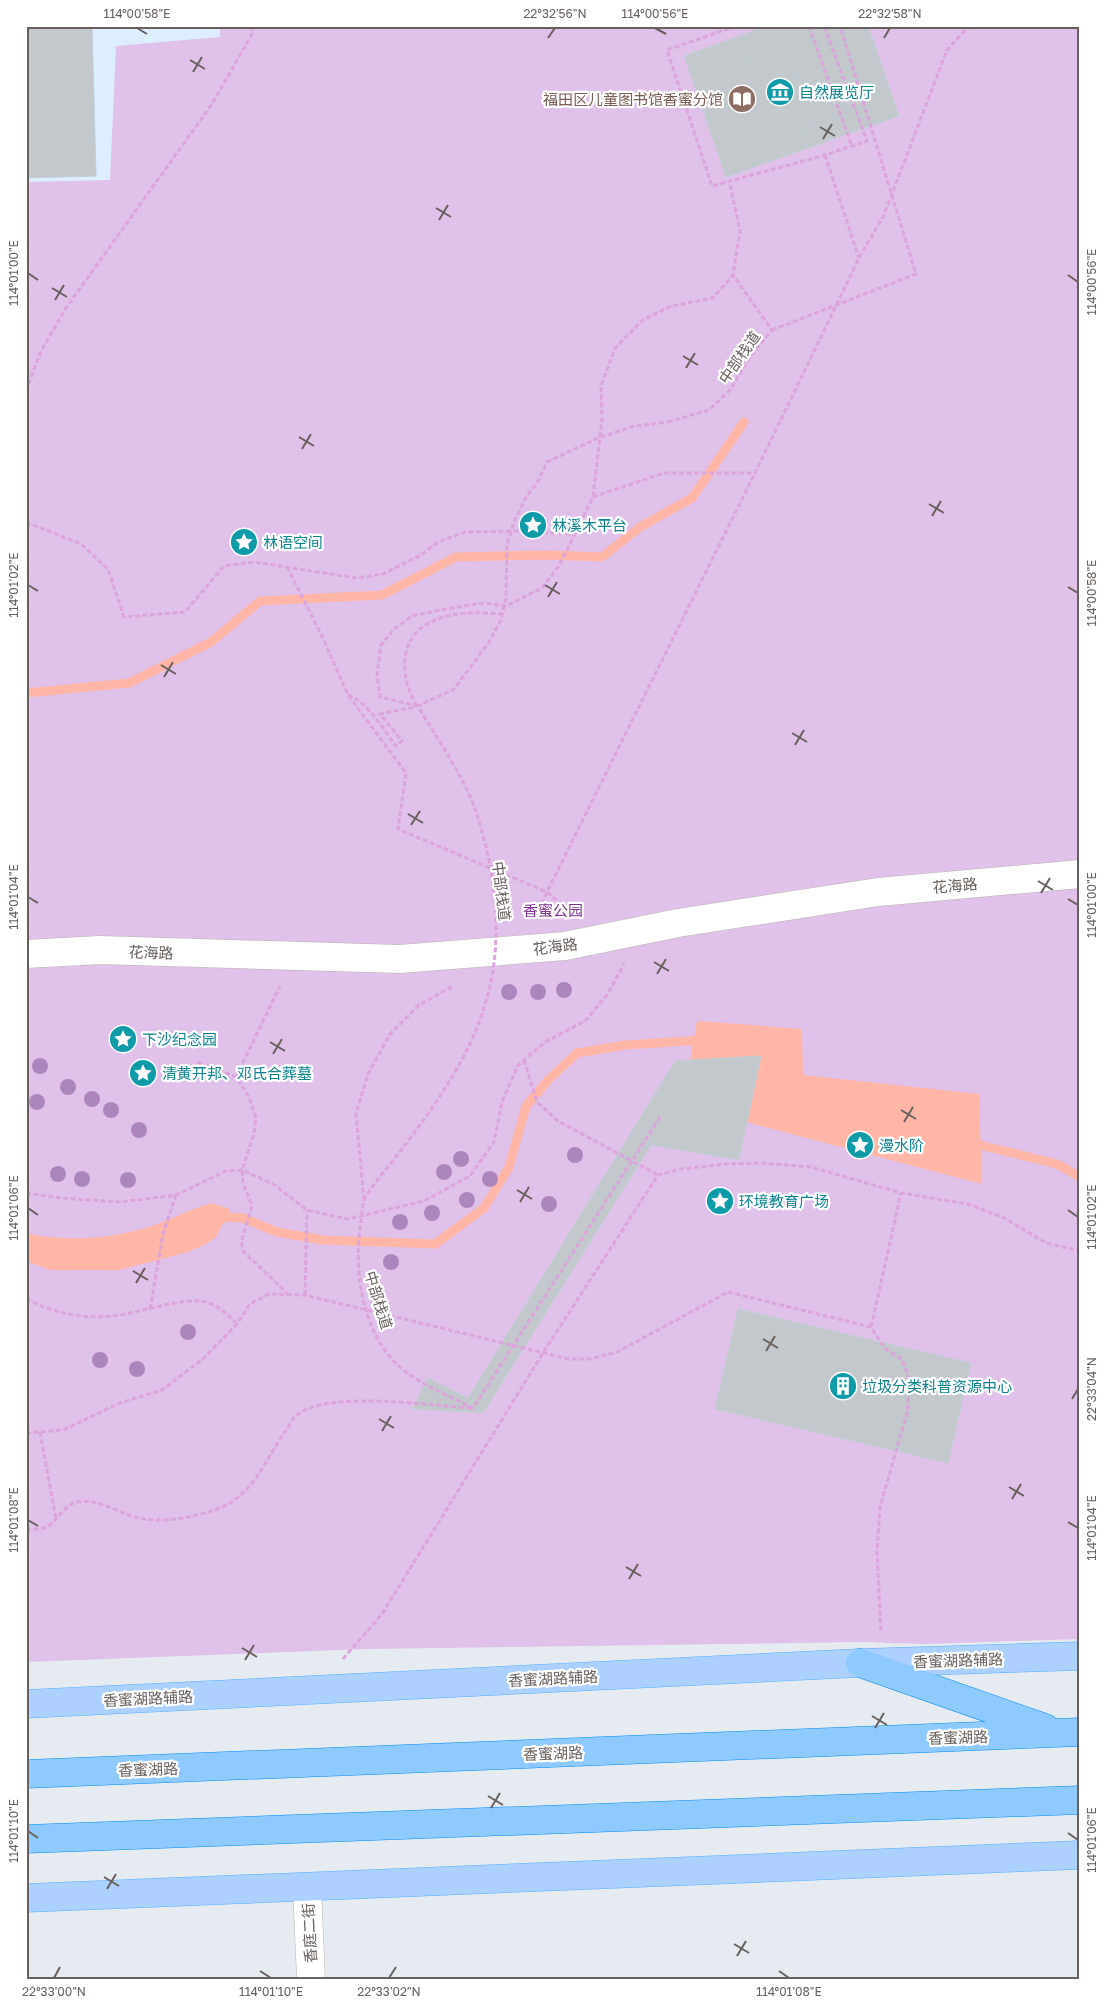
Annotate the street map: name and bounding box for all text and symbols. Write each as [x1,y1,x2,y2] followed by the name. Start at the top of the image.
[104,6,170,21] text: 114°00'58"E
[523,6,587,21] text: 22°32'56"N
[622,6,688,21] text: 114°00'56"E
[858,6,922,21] text: 22°32'58"N
[765,77,795,107] museum icon: 自然展览厅
[799,83,874,101] place label: 自然展览厅
[727,84,757,114] library icon: 福田区儿童图书馆香蜜分馆
[543,90,723,108] place label: 福田区儿童图书馆香蜜分馆
[6,240,21,306] text: 114°01'00"E
[1084,249,1099,315] text: 114°00'56"E
[714,327,764,387] street label: 中部栈道
[518,510,548,540] place icon: 林溪木平台
[552,516,627,534] place label: 林溪木平台
[229,527,259,557] place icon: 林语空间
[263,533,323,551] place label: 林语空间
[6,552,21,618] text: 114°01'02"E
[1084,560,1099,626] text: 114°00'58"E
[489,860,515,922] street label: 中部栈道
[6,864,21,930] text: 114°01'04"E
[1084,872,1099,938] text: 114°01'00"E
[932,874,978,896] street label: 花海路
[523,901,583,919] park label: 香蜜公园
[532,934,578,958] street label: 花海路
[128,942,174,962] street label: 花海路
[108,1024,138,1054] place icon: 下沙纪念园
[142,1030,217,1048] place label: 下沙纪念园
[128,1058,158,1088] place icon: 清黄开邦、邓氏合葬墓
[162,1064,312,1082] place label: 清黄开邦、邓氏合葬墓
[845,1130,875,1160] place icon: 漫水阶
[879,1136,924,1154] place label: 漫水阶
[6,1175,21,1241] text: 114°01'06"E
[1084,1184,1099,1250] text: 114°01'02"E
[705,1186,735,1216] place icon: 环境教育广场
[739,1192,829,1210] place label: 环境教育广场
[362,1269,396,1331] street label: 中部栈道
[1084,1357,1099,1421] text: 22°33'04"N
[828,1371,858,1401] building icon: 垃圾分类科普资源中心
[862,1377,1012,1395] place label: 垃圾分类科普资源中心
[6,1487,21,1553] text: 114°01'08"E
[1084,1495,1099,1561] text: 114°01'04"E
[913,1649,1003,1671] street label: 香蜜湖路辅路
[508,1667,598,1689] street label: 香蜜湖路辅路
[103,1687,193,1709] street label: 香蜜湖路辅路
[928,1727,988,1747] street label: 香蜜湖路
[523,1743,583,1763] street label: 香蜜湖路
[118,1759,178,1779] street label: 香蜜湖路
[6,1799,21,1863] text: 114°01'10"E
[1084,1807,1099,1873] text: 114°01'06"E
[298,1903,320,1963] street label: 香庭二街
[22,1984,86,1999] text: 22°33'00"N
[239,1984,303,1999] text: 114°01'10"E
[357,1984,421,1999] text: 22°33'02"N
[756,1984,822,1999] text: 114°01'08"E

